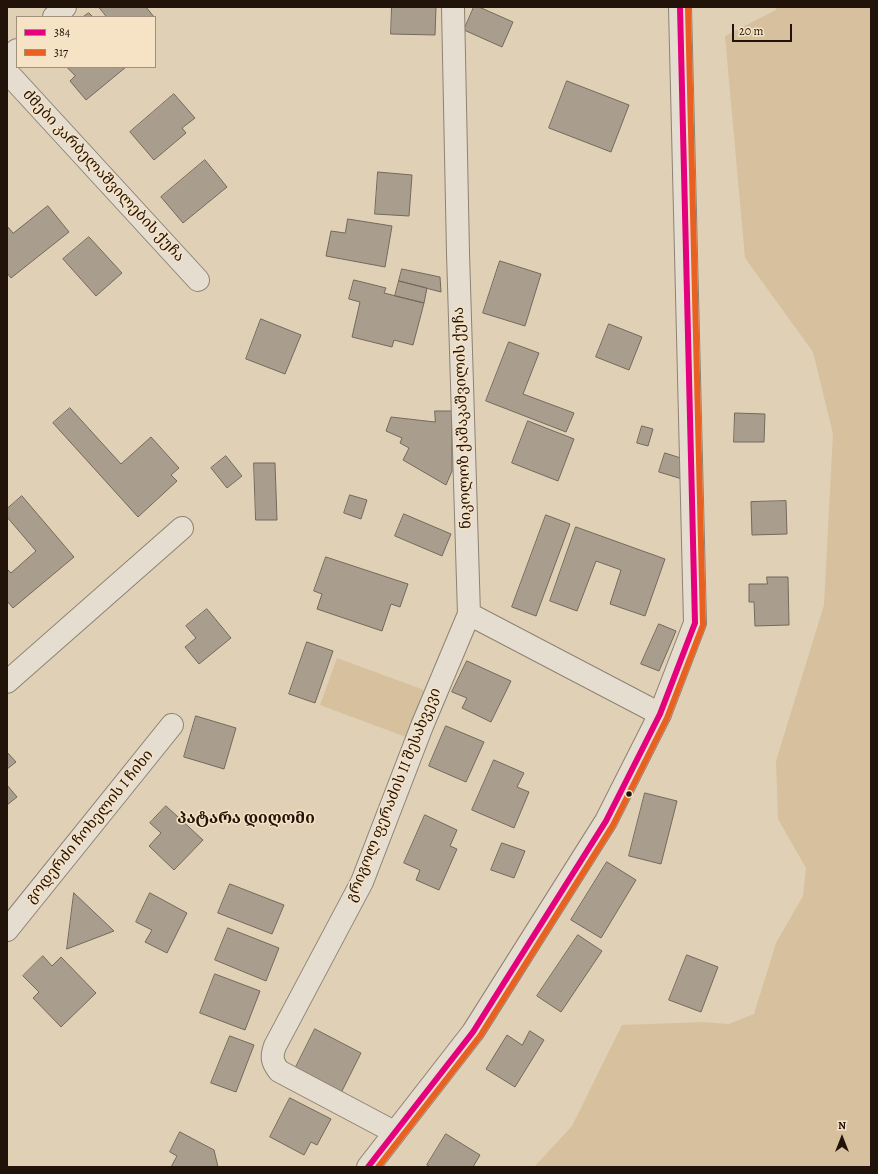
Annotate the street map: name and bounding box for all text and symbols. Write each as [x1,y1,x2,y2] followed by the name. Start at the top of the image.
[16,16,156,68] legend
[734,16,794,42] scale bar
[739,23,763,39] text: 20 m
[54,24,70,40] text: 384
[54,44,68,60] text: 317
[18,86,188,266] street label: ძმები კარბელაშვილების ქუჩა
[450,307,476,529] street label: ნიკოლოზ ქაშაკაშვილის ქუჩა
[343,685,445,905] street label: გრიგოლ ფერაძის II შესახვევი
[23,747,157,907] street label: გოდერძი ჩოხელის I ჩიხი
[624,789,634,799] unlabelled marker
[177,809,315,829] district label: პატარა დიღომი
[822,1118,862,1158] north arrow
[838,1118,846,1133] text: N

